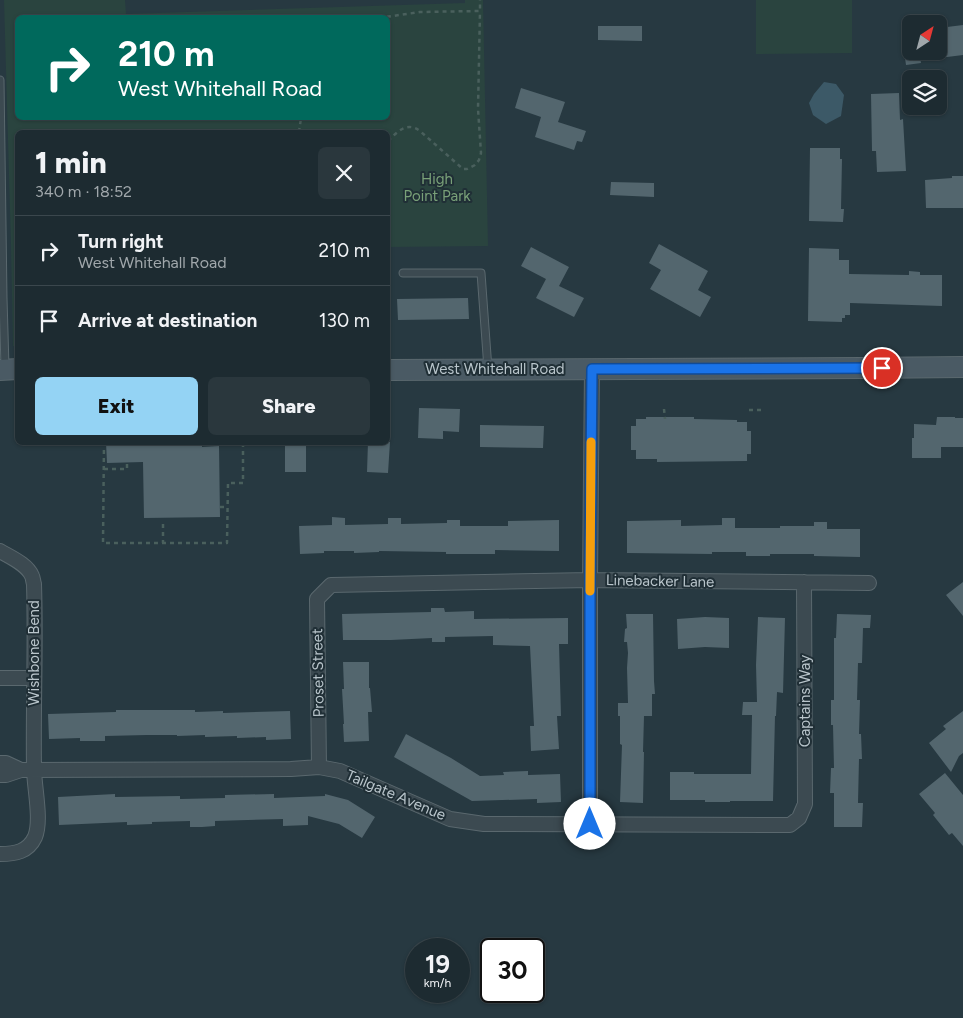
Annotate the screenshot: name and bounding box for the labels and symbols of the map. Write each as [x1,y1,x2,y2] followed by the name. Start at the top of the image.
[902,15,948,60] north arrow
[404,170,471,205] park label: High Point Park
[861,347,903,389] pin
[425,360,565,378] street label: West Whitehall Road
[606,571,714,591] street label: Linebacker Lane
[25,600,43,706] street label: Wishbone Bend
[308,628,328,718] street label: Proset Street
[796,655,814,747] street label: Captains Way
[343,766,449,824] street label: Tailgate Avenue
[563,797,615,849] position arrow
[480,938,545,1003] speed limit sign: 30

